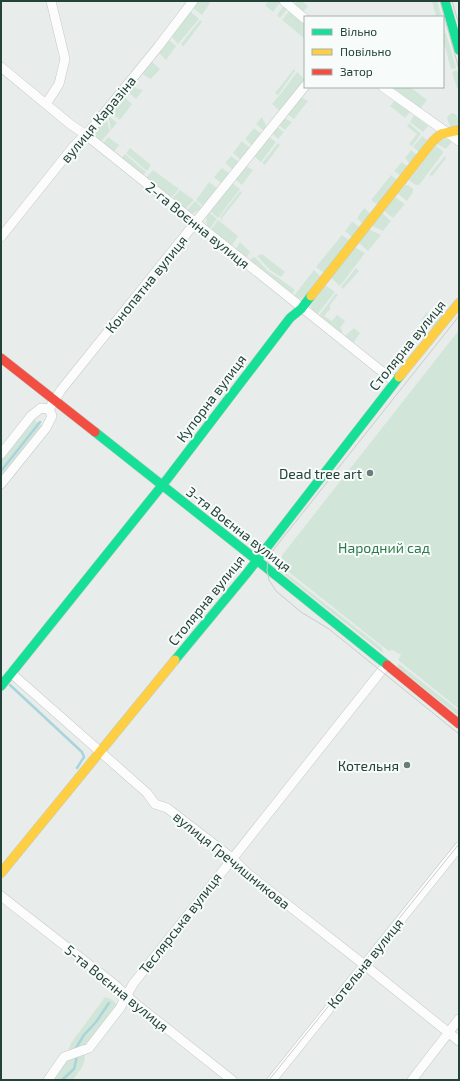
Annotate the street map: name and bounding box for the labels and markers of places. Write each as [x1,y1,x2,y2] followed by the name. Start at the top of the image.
[279,465,362,482] place label: Dead tree art
[365,468,375,478] marker: Dead tree art
[338,757,399,774] place label: Котельня
[402,760,412,770] marker: Котельня

